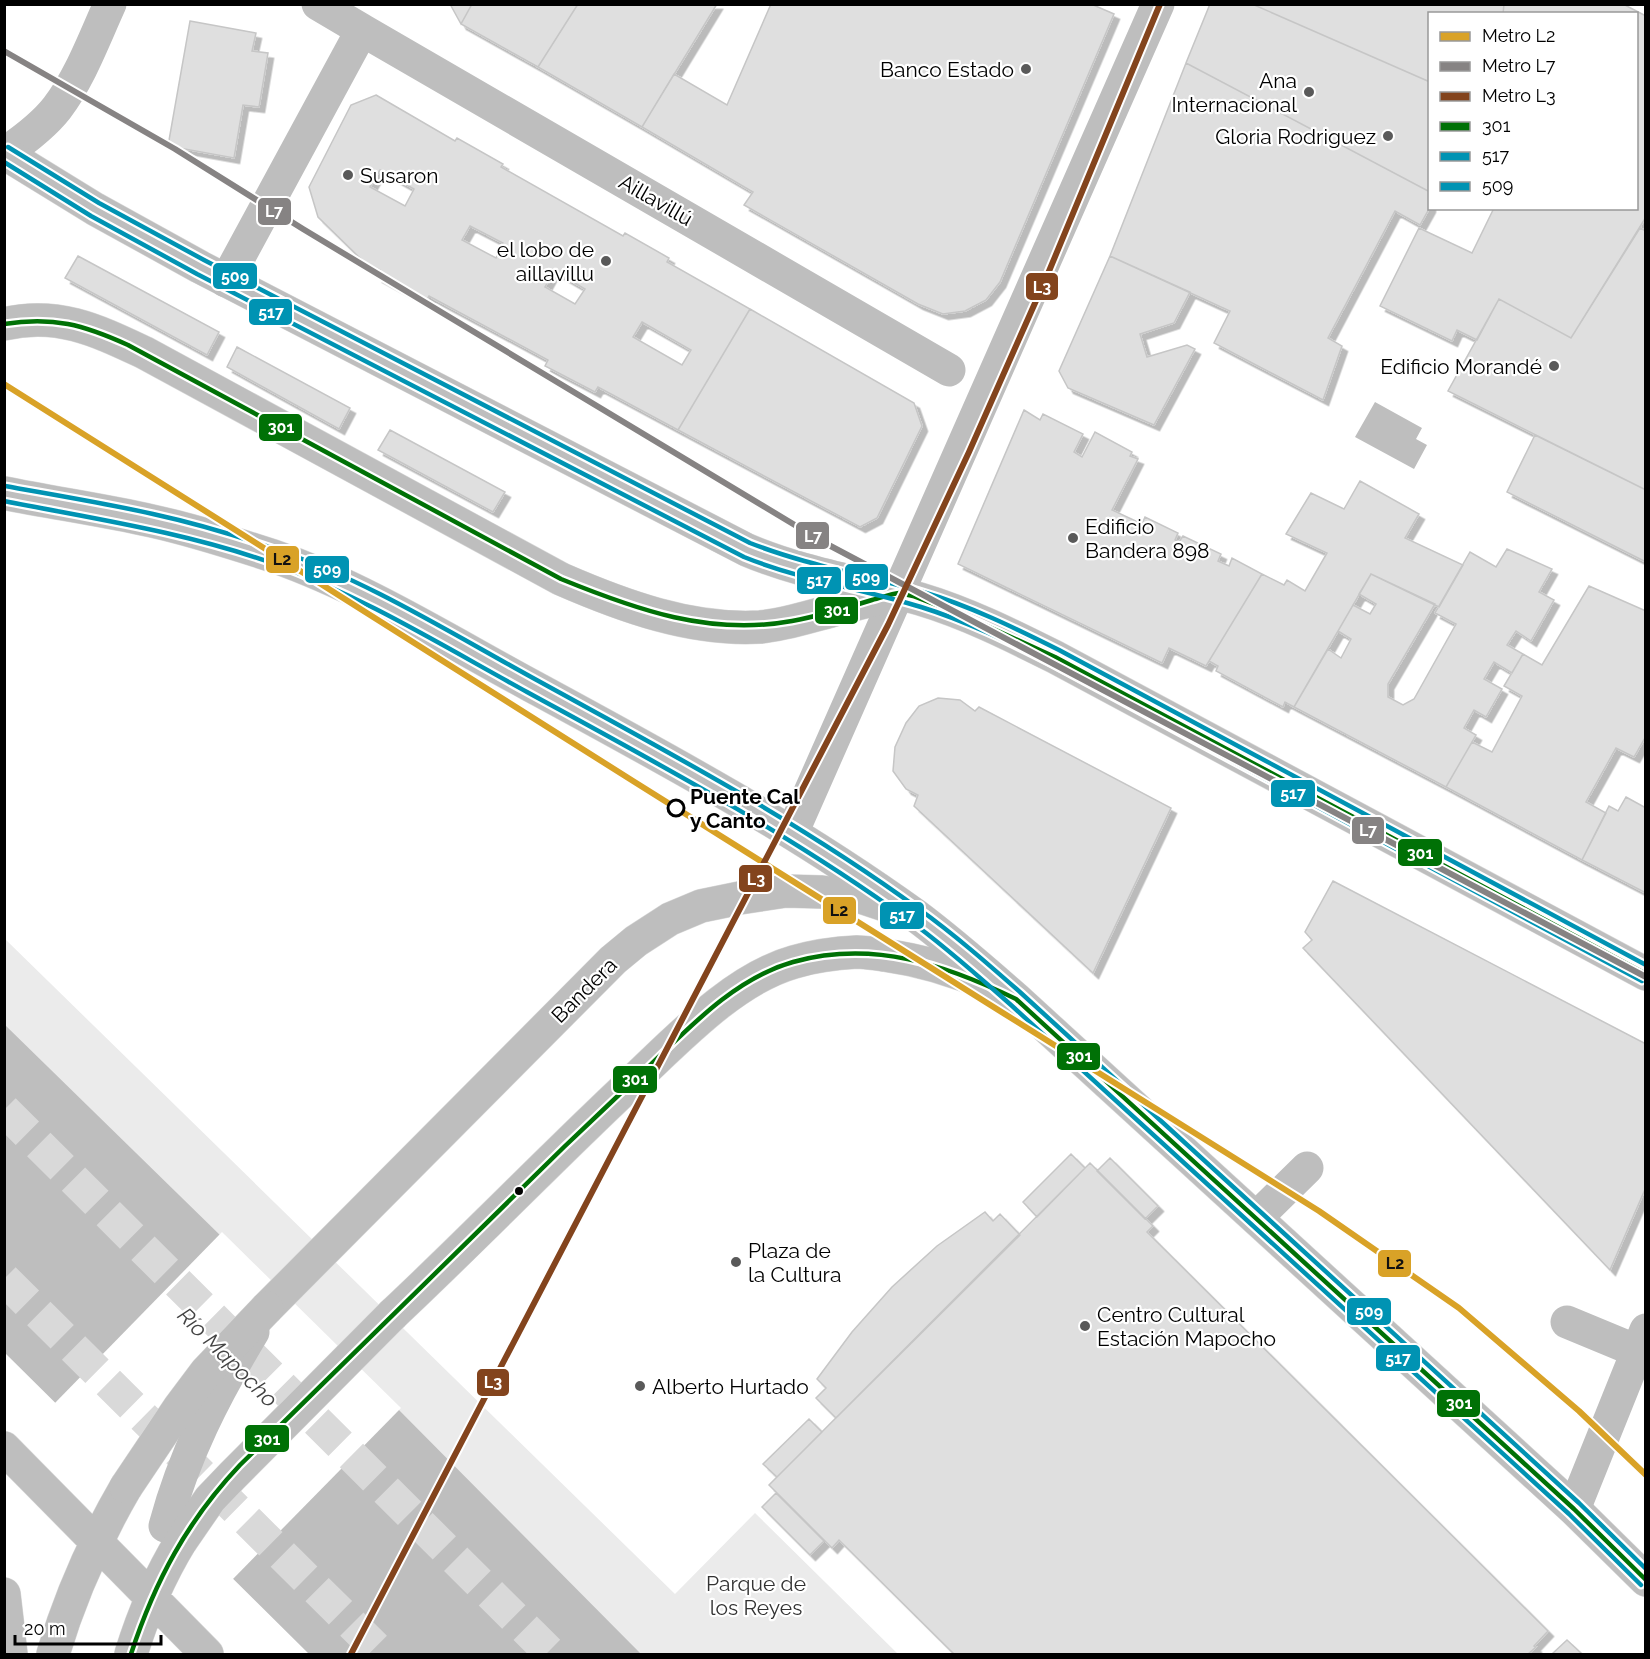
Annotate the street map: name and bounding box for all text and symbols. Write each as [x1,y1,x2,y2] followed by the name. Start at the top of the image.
[1428,12,1638,210] legend
[1482,25,1555,46] text: Metro L2
[1482,55,1556,76] text: Metro L7
[880,57,1014,82] place label: Banco Estado
[1019,62,1033,76] marker: Banco Estado
[1171,68,1297,117] place label: Ana Internacional
[1302,85,1316,99] marker: Ana Internacional
[1482,85,1556,106] text: Metro L3
[1482,115,1511,136] text: 301
[1215,124,1376,149] place label: Gloria Rodriguez
[1381,129,1395,143] marker: Gloria Rodriguez
[1482,145,1509,166] text: 517
[360,163,439,188] place label: Susaron
[341,168,355,182] marker: Susaron
[615,169,697,231] street label: Aillavillú
[1482,175,1513,196] text: 509
[257,197,292,226] line badge: L7
[265,202,283,221] text: L7
[497,237,594,286] place label: el lobo de aillavillu
[599,254,613,268] marker: el lobo de aillavillu
[212,262,258,290] line badge: 509
[221,267,249,286] text: 509
[1025,272,1059,301] line badge: L3
[1033,278,1051,297] text: L3
[248,298,293,326] line badge: 517
[258,303,284,322] text: 517
[1380,354,1542,379] place label: Edificio Morandé
[1547,359,1561,373] marker: Edificio Morandé
[258,413,303,442] line badge: 301
[268,418,294,437] text: 301
[1085,514,1209,563] place label: Edificio Bandera 898
[795,521,830,550] line badge: L7
[804,527,822,546] text: L7
[1066,531,1080,545] marker: Edificio Bandera 898
[265,545,300,574] line badge: L2
[273,550,291,569] text: L2
[304,555,350,584] line badge: 509
[313,560,341,579] text: 509
[844,563,889,591] line badge: 509
[796,566,842,595] line badge: 517
[852,568,880,587] text: 509
[806,571,832,590] text: 517
[814,596,859,625] line badge: 301
[824,601,850,620] text: 301
[1270,779,1316,808] line badge: 517
[690,784,800,833] place label: Puente Cal y Canto
[1280,784,1306,803] text: 517
[667,799,685,817] marker: Puente Cal y Canto
[1351,816,1385,845] line badge: L7
[1359,821,1377,840] text: L7
[1397,838,1443,867] line badge: 301
[1407,844,1433,863] text: 301
[738,864,773,893] line badge: L3
[747,870,765,889] text: L3
[822,896,857,925] line badge: L2
[830,901,848,920] text: L2
[879,901,925,930] line badge: 517
[889,906,915,925] text: 517
[546,952,622,1028] street label: Bandera
[1056,1042,1101,1071] line badge: 301
[1066,1047,1092,1066] text: 301
[612,1065,658,1094] line badge: 301
[622,1070,648,1089] text: 301
[513,1185,525,1197] unlabelled marker
[748,1238,841,1287] place label: Plaza de la Cultura
[1377,1249,1412,1278] line badge: L2
[1386,1254,1404,1273] text: L2
[729,1255,743,1269] marker: Plaza de la Cultura
[1346,1297,1392,1326] line badge: 509
[173,1302,283,1412] water label: Río Mapocho
[1097,1302,1276,1351] place label: Centro Cultural Estación Mapocho
[1355,1302,1383,1321] text: 509
[1078,1319,1092,1333] marker: Centro Cultural Estación Mapocho
[1375,1344,1421,1372] line badge: 517
[1385,1349,1411,1368] text: 517
[476,1368,510,1397] line badge: L3
[484,1373,502,1392] text: L3
[652,1374,809,1399] place label: Alberto Hurtado
[633,1379,647,1393] marker: Alberto Hurtado
[1436,1389,1481,1418] line badge: 301
[1446,1394,1472,1413] text: 301
[244,1424,290,1453] line badge: 301
[254,1430,280,1449] text: 301
[706,1571,806,1620] park label: Parque de los Reyes
[15,1608,160,1646] scale bar
[24,1618,66,1639] text: 20 m

